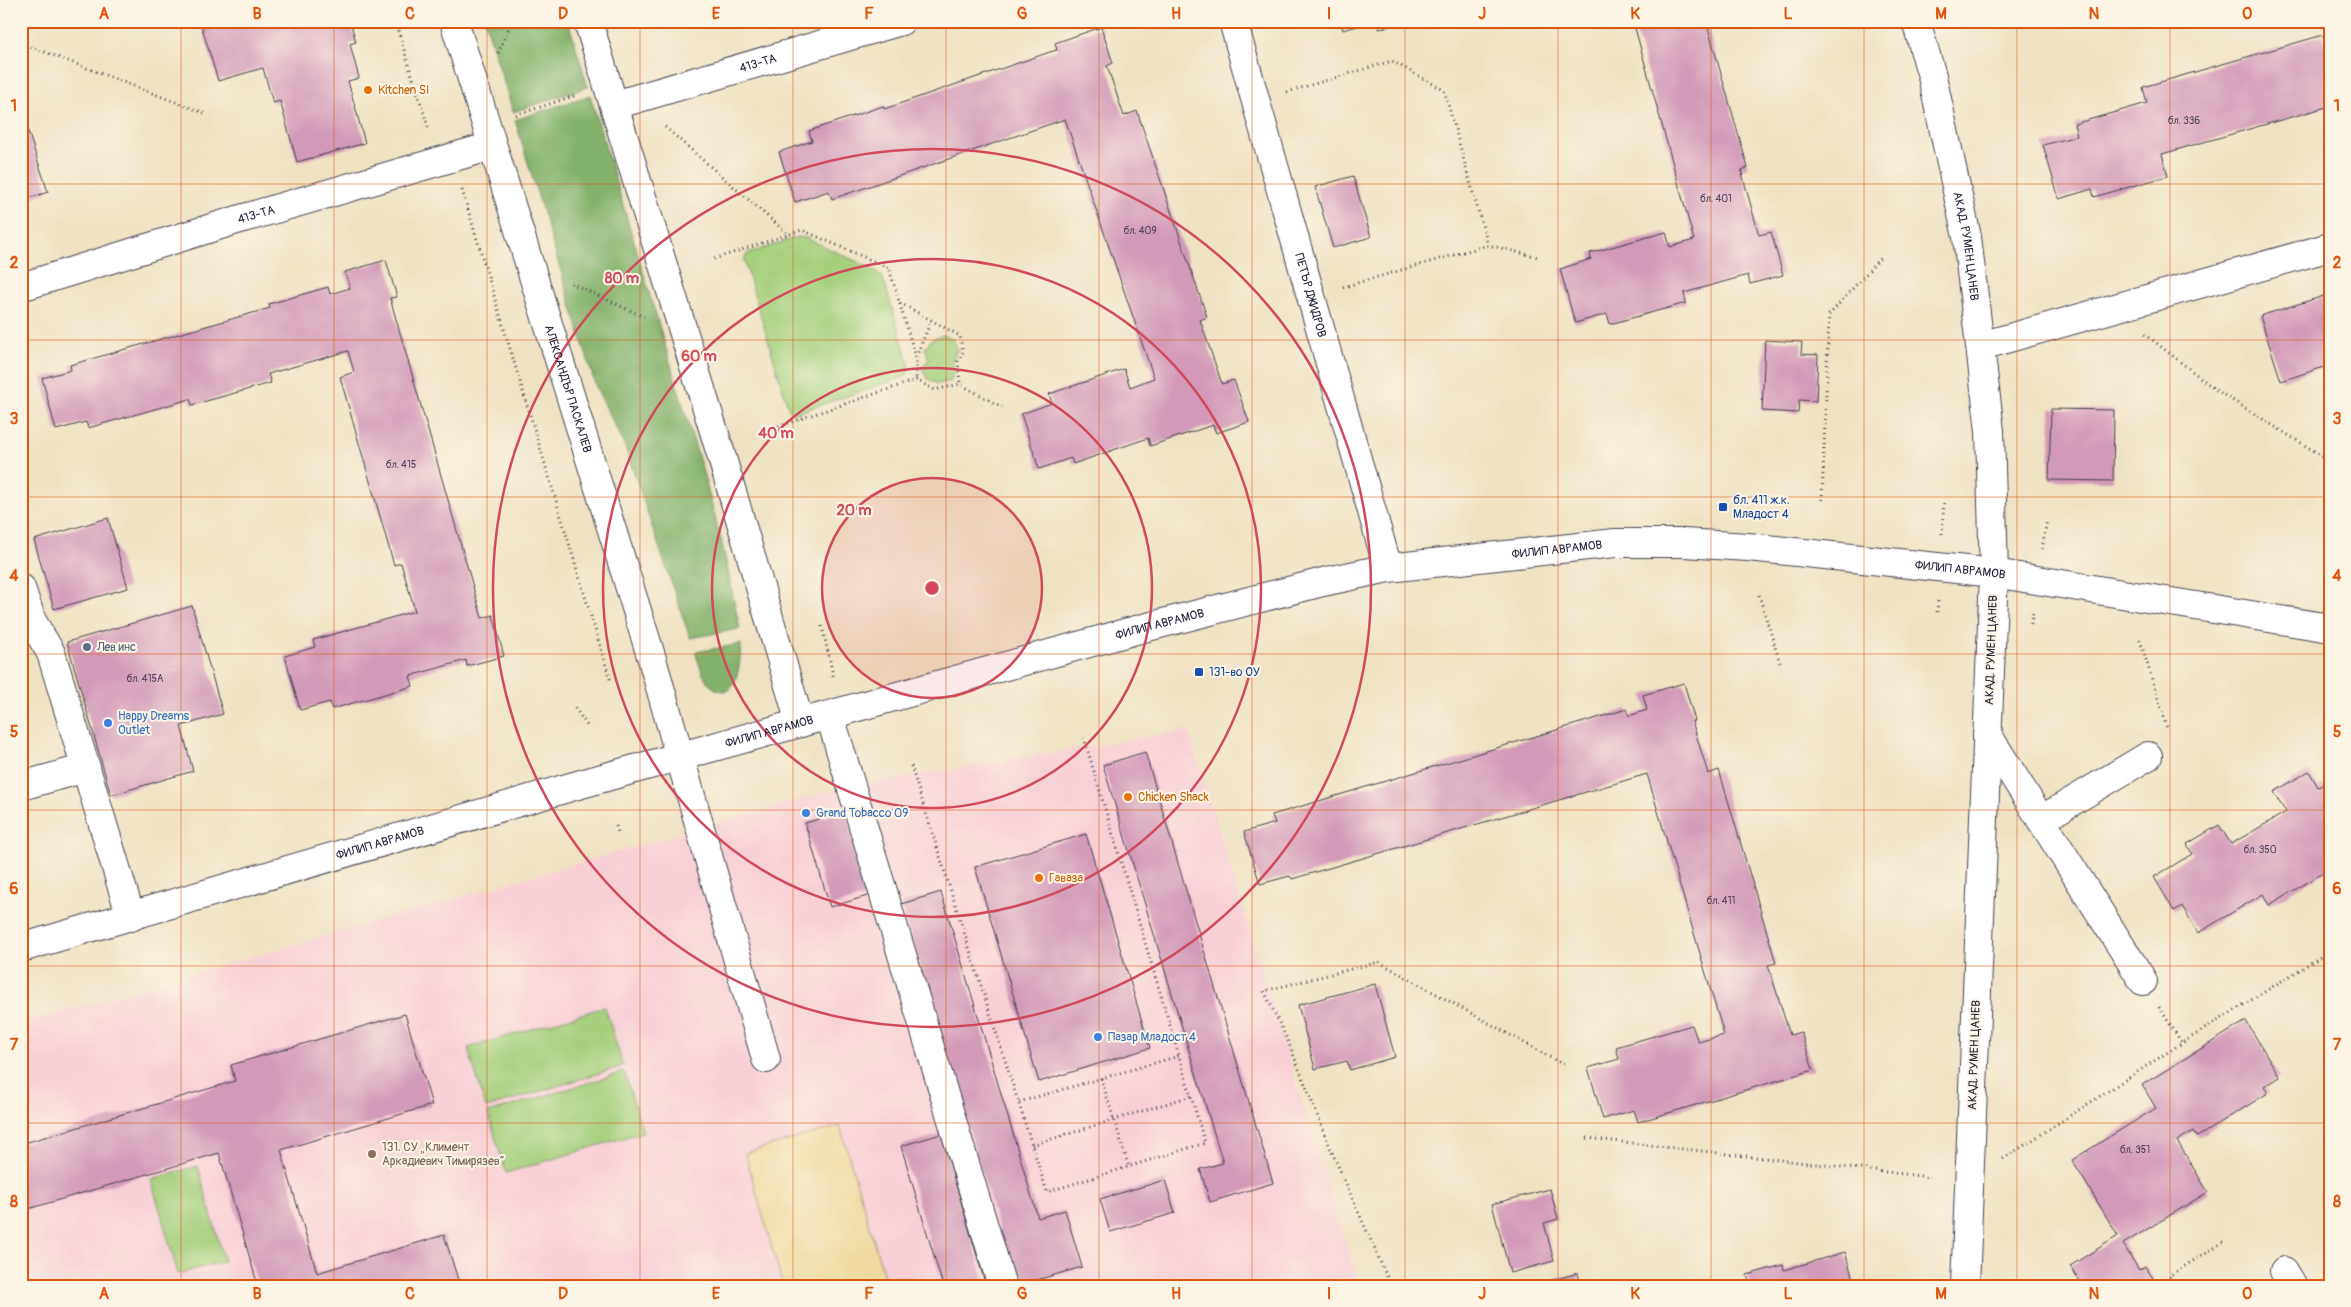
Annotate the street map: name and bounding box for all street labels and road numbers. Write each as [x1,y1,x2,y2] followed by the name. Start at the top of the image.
[738,51,779,76] street label: 413-ТА
[1949,190,1982,302] street label: АКАД. РУМЕН ЦАНЕВ
[236,202,277,227] street label: 413-ТА
[1291,252,1329,339] street label: ПЕТЪР ДЖИДРОВ
[541,323,595,455] street label: АЛЕКСАНДЪР ПАСКАЛЕВ
[1511,537,1603,562] street label: ФИЛИП АВРАМОВ
[1914,558,2007,583] street label: ФИЛИП АВРАМОВ
[1982,595,2001,705] street label: АКАД. РУМЕН ЦАНЕВ
[1114,606,1206,643] street label: ФИЛИП АВРАМОВ
[724,713,815,751] street label: ФИЛИП АВРАМОВ
[334,823,426,863] street label: ФИЛИП АВРАМОВ
[1965,1000,1984,1110] street label: АКАД. РУМЕН ЦАНЕВ

